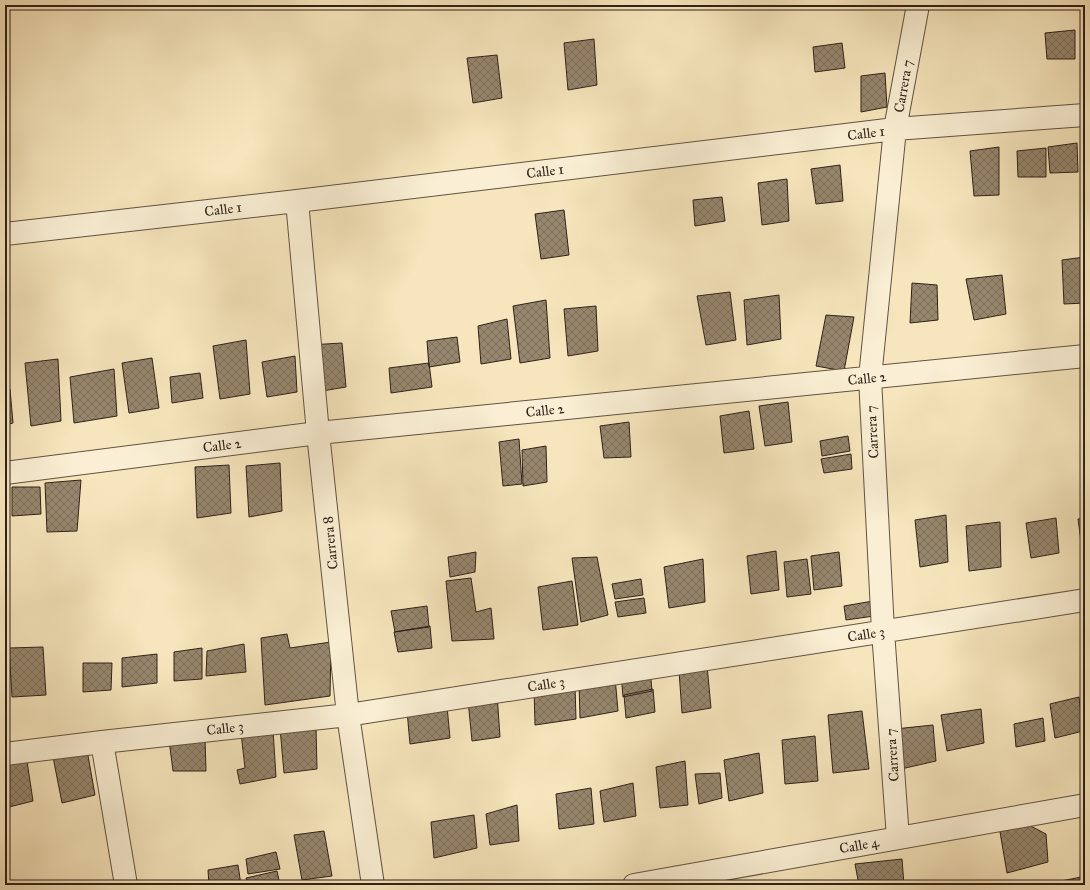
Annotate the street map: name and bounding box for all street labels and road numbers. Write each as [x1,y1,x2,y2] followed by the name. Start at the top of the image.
[890,58,916,114] street label: Carrera 7
[846,123,886,144] street label: Calle 1
[525,161,565,182] street label: Calle 1
[203,199,243,220] street label: Calle 1
[847,368,887,389] street label: Calle 2
[525,400,565,421] street label: Calle 2
[863,405,882,459] street label: Carrera 7
[202,435,242,456] street label: Calle 2
[319,516,342,570] street label: Carrera 8
[846,623,886,646] street label: Calle 3
[526,673,566,696] street label: Calle 3
[206,718,245,739] street label: Calle 3
[882,728,903,782] street label: Carrera 7
[838,833,881,857] street label: Calle 4

